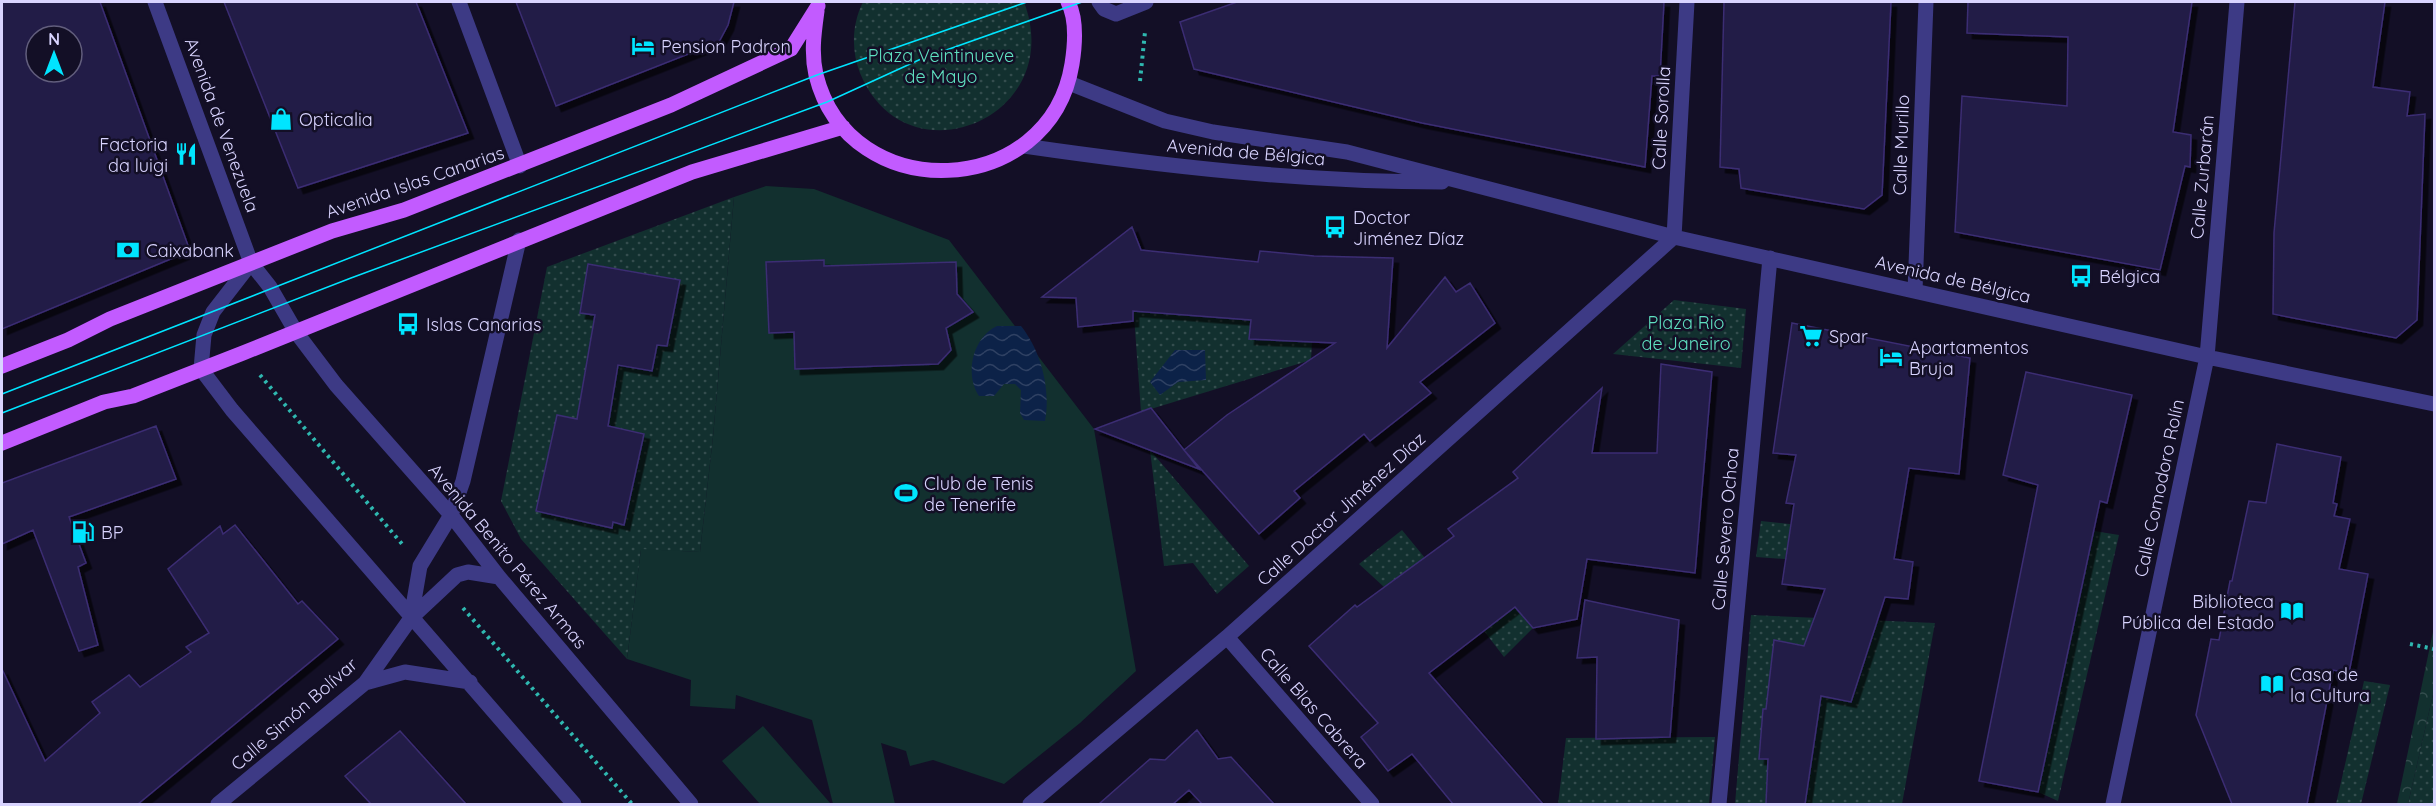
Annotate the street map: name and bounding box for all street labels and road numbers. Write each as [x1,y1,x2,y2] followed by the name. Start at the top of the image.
[180,35,264,215] street label: Avenida de Venezuela
[1647,66,1675,170] street label: Calle Sorolla
[1888,94,1914,196] street label: Calle Murillo
[2185,114,2219,240] street label: Calle Zurbarán
[1166,134,1326,170] street label: Avenida de Bélgica
[323,141,507,223] street label: Avenida Islas Canarias
[1873,250,2033,308] street label: Avenida de Bélgica
[2129,397,2189,579] street label: Calle Comodoro Rolín
[1252,427,1430,591] street label: Calle Doctor Jiménez Díaz
[1706,447,1744,611] street label: Calle Severo Ochoa
[424,459,592,653] street label: Avenida Benito Pérez Armas
[1255,642,1373,774] street label: Calle Blas Cabrera
[226,653,362,775] street label: Calle Simón Bolívar

